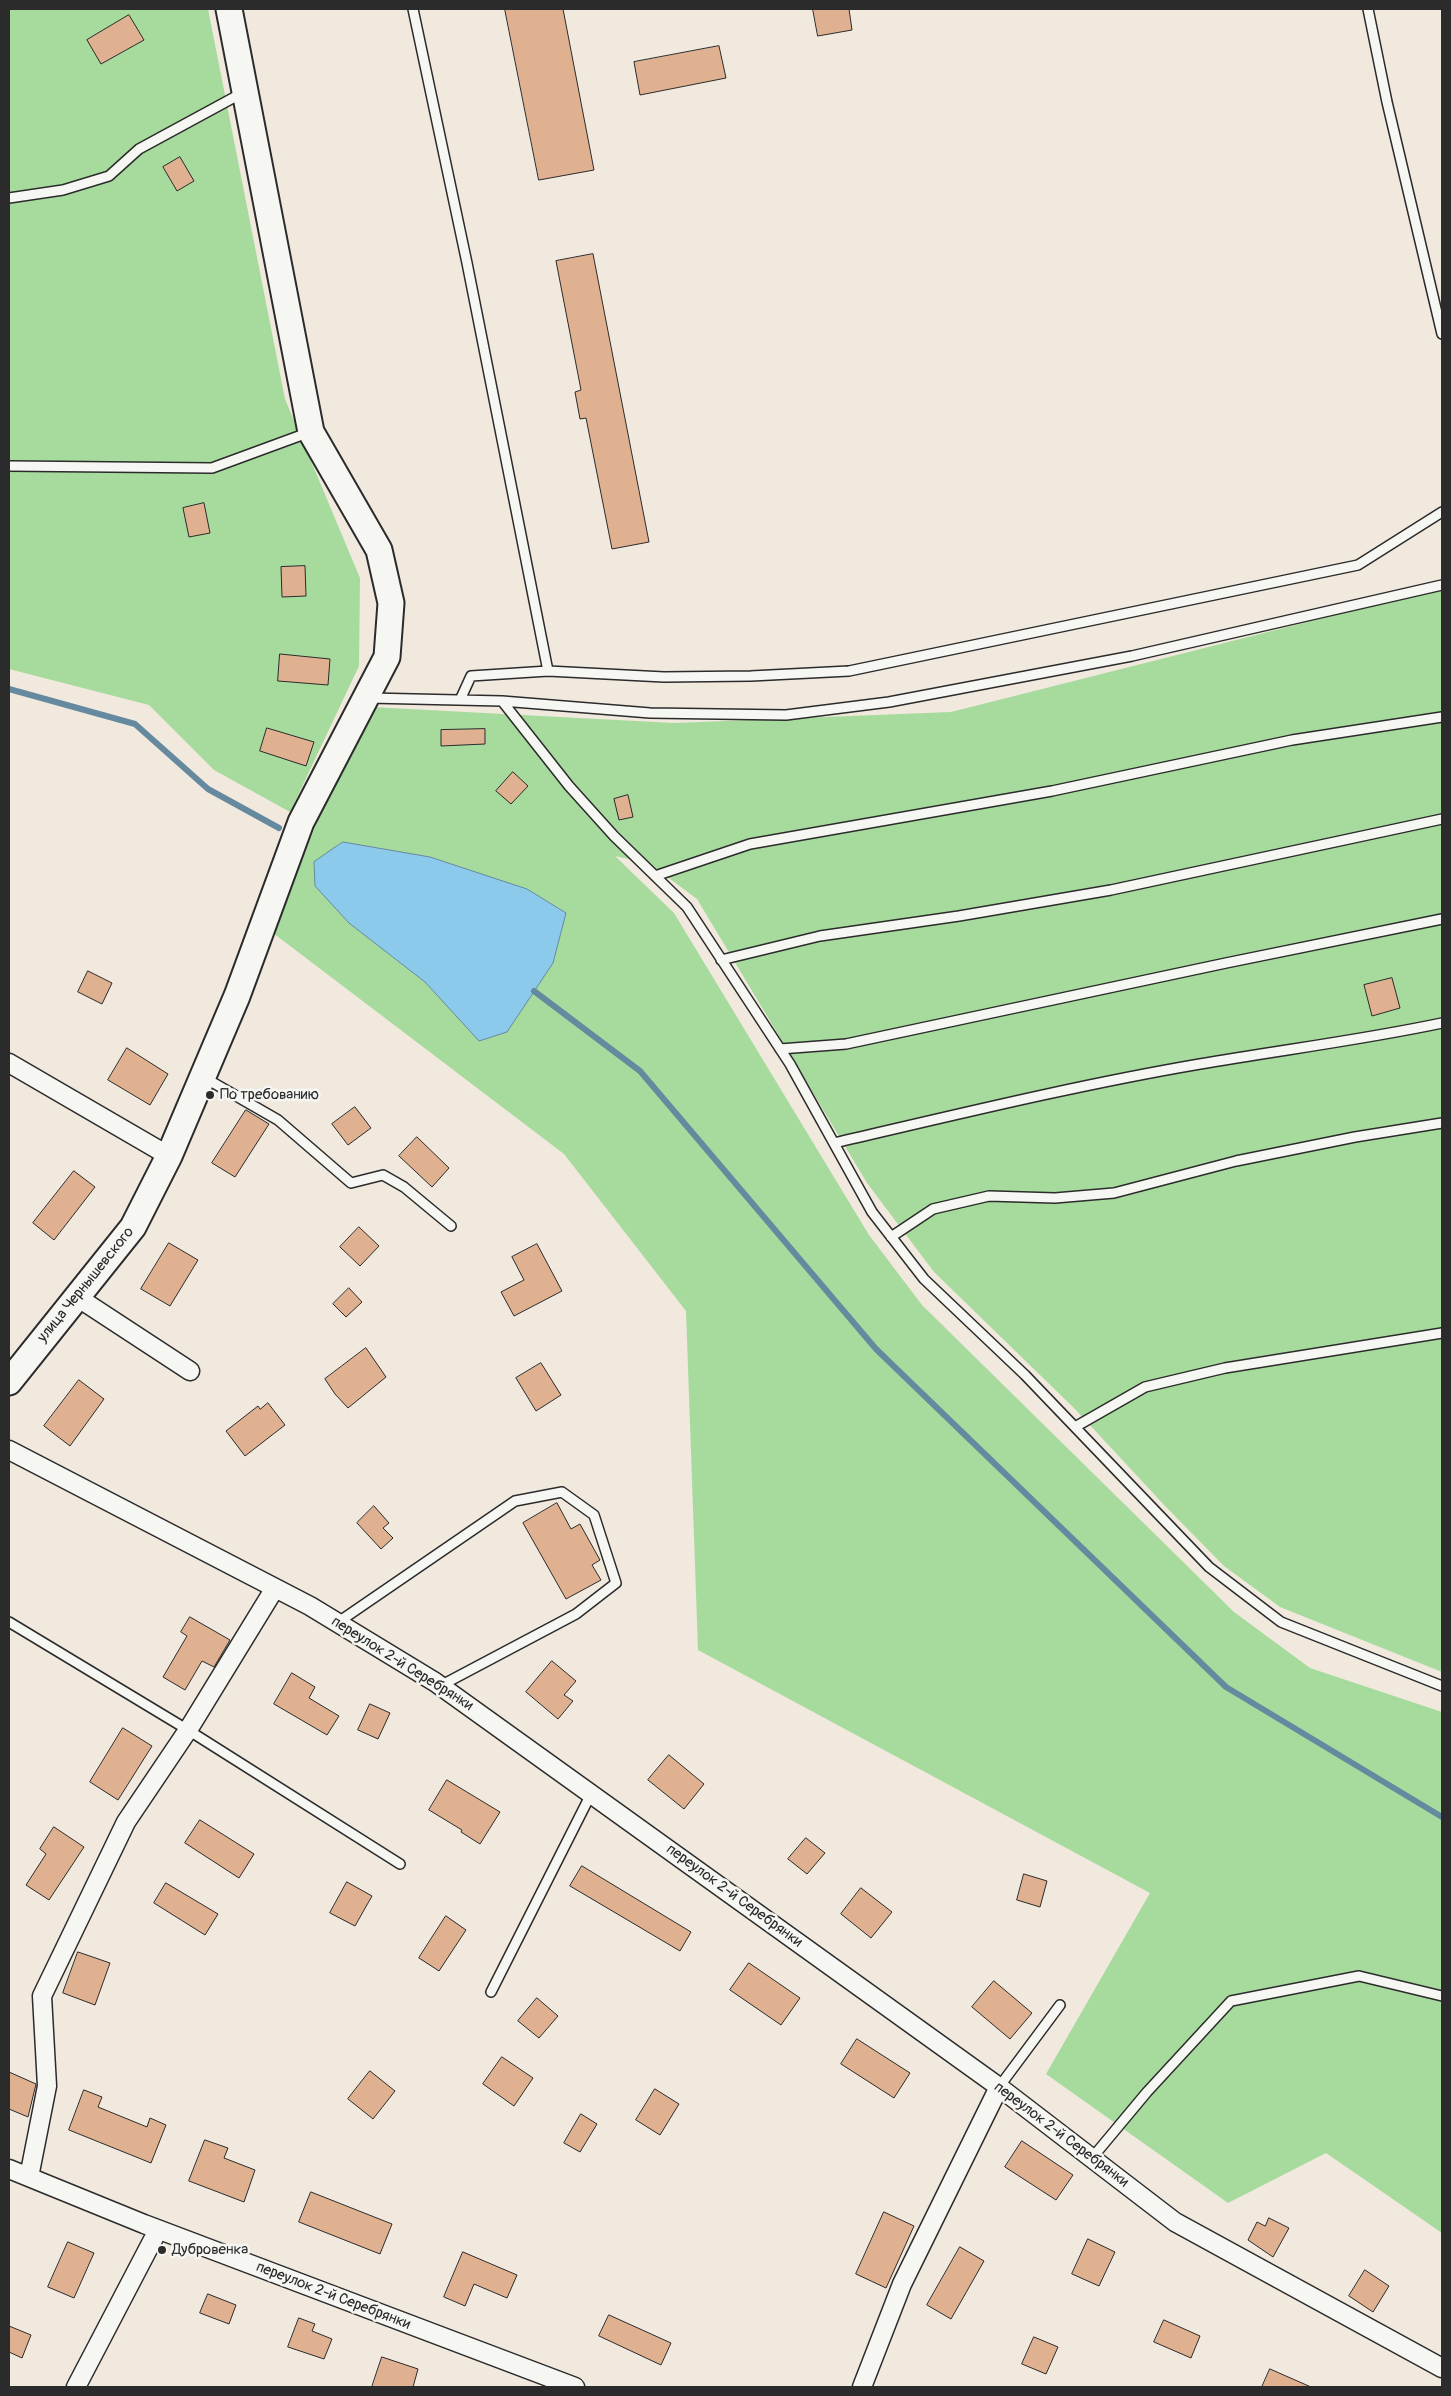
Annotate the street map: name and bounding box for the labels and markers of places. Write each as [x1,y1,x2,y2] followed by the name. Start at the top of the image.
[220,1086,319,1104] place label: По требованию
[204,1089,216,1101] marker: По требованию
[172,2241,248,2259] place label: Дубровенка
[156,2244,168,2256] marker: Дубровенка

